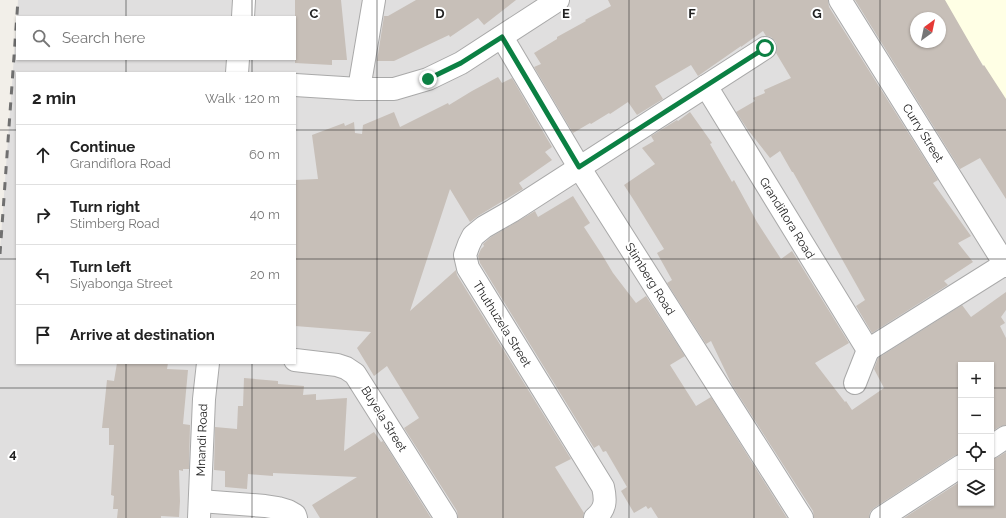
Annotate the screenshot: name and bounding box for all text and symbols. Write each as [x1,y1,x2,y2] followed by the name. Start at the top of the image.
[310,6,319,21] text: C
[435,6,445,21] text: D
[562,6,570,21] text: E
[688,6,696,21] text: F
[812,6,822,21] text: G
[910,12,946,48] north arrow
[16,16,296,60] search box
[30,27,52,49] icon: search
[62,29,145,47] text: Search here
[756,39,774,57] route start
[419,70,437,88] route end
[32,88,76,108] text: 2 min
[205,91,280,106] text: Walk · 120 m
[899,101,947,165] street label: Curry Street
[70,138,135,156] text: Continue
[32,144,54,166] icon: ahead
[249,147,280,162] text: 60 m
[70,156,171,171] text: Grandiflora Road
[756,175,818,261] street label: Grandiflora Road
[70,198,140,216] text: Turn right
[32,204,54,226] icon: right
[250,207,280,222] text: 40 m
[70,216,159,231] text: Stimberg Road
[622,240,678,318] street label: Stimberg Road
[70,258,131,276] text: Turn left
[32,264,54,286] icon: left
[250,267,280,282] text: 20 m
[70,276,173,291] text: Siyabonga Street
[470,279,534,369] street label: Thuthuzela Street
[32,324,54,346] icon: arrive
[70,326,215,344] text: Arrive at destination
[958,362,994,506] map controls
[958,362,994,398] button: +
[358,384,410,454] street label: Buyela Street
[958,398,994,434] button: −
[194,403,210,477] street label: Mnandi Road
[958,434,994,470] button: locate
[9,446,17,461] text: 4
[958,470,994,506] button: layers

